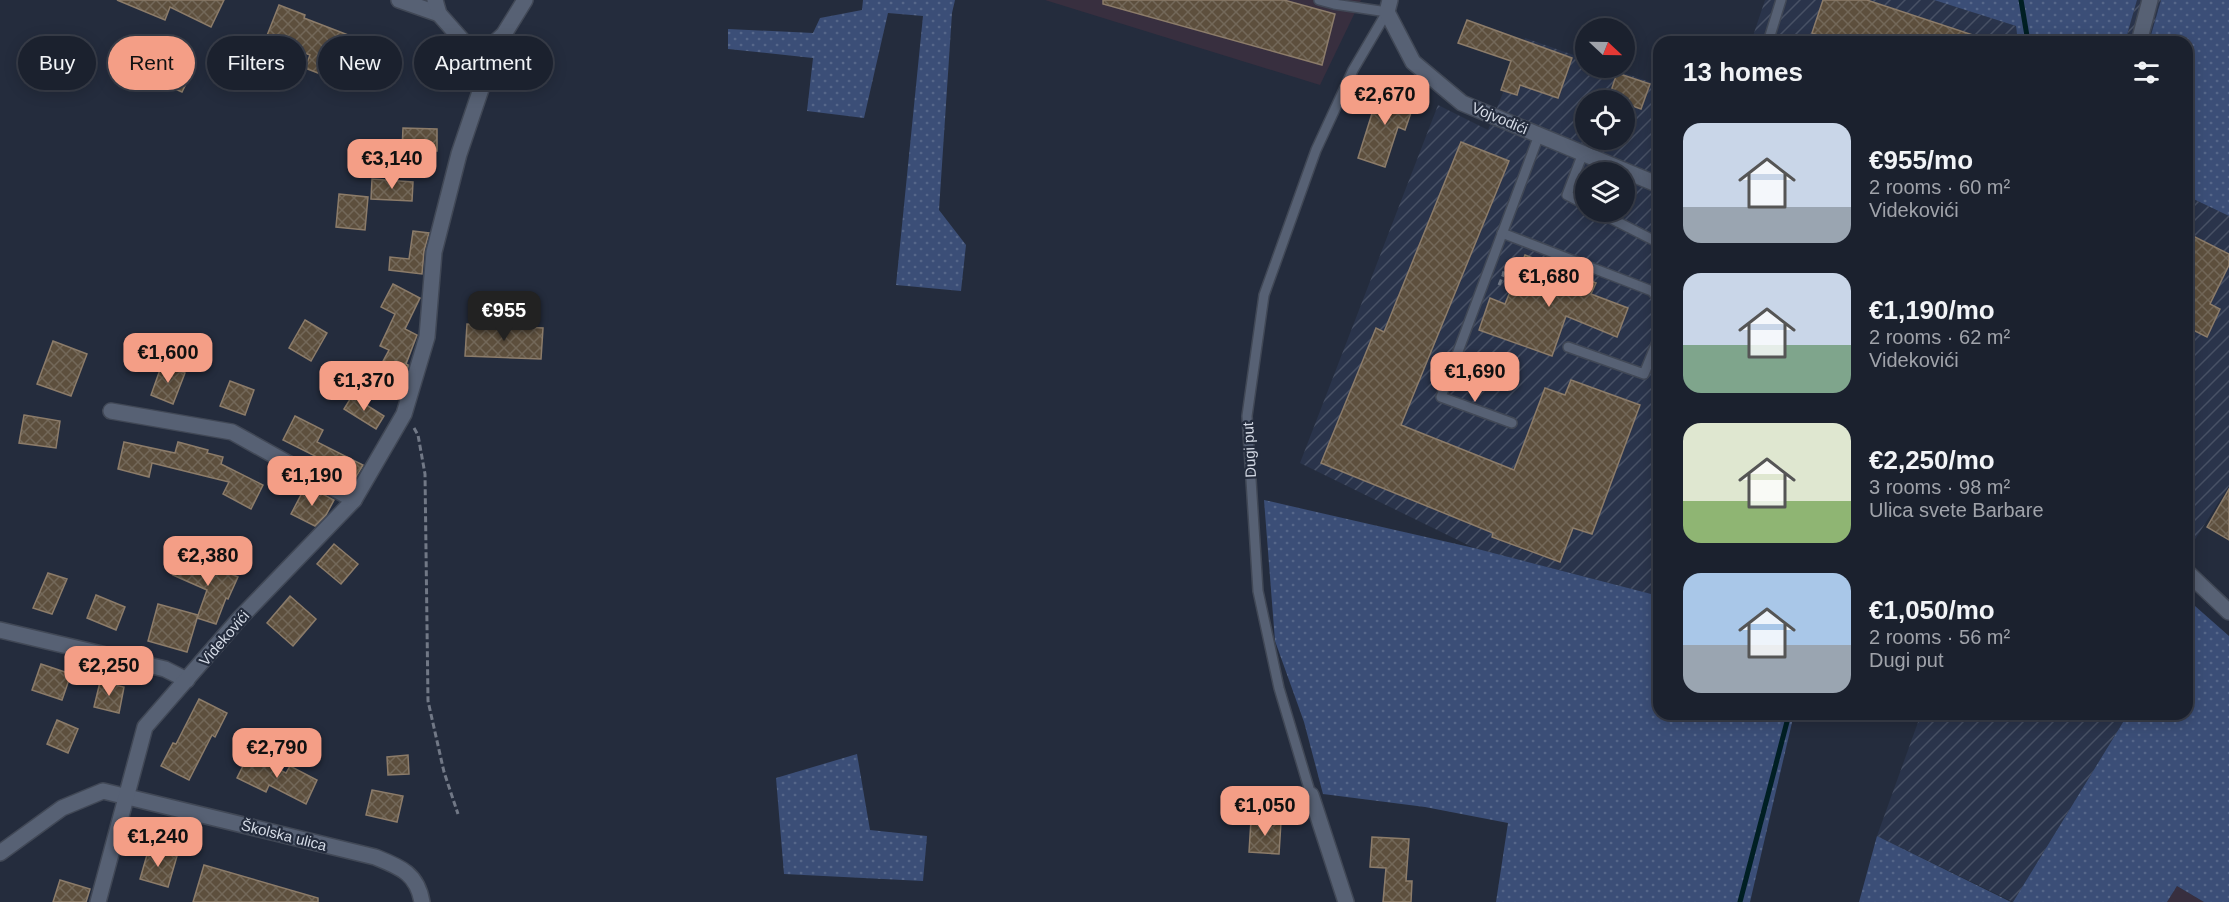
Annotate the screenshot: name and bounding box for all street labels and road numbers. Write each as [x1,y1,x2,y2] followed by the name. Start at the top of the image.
[1469,99,1531,137] street label: Vojvodići
[1239,421,1259,478] street label: Dugi put
[196,607,252,669] street label: Videkovići
[239,816,329,854] street label: Školska ulica

